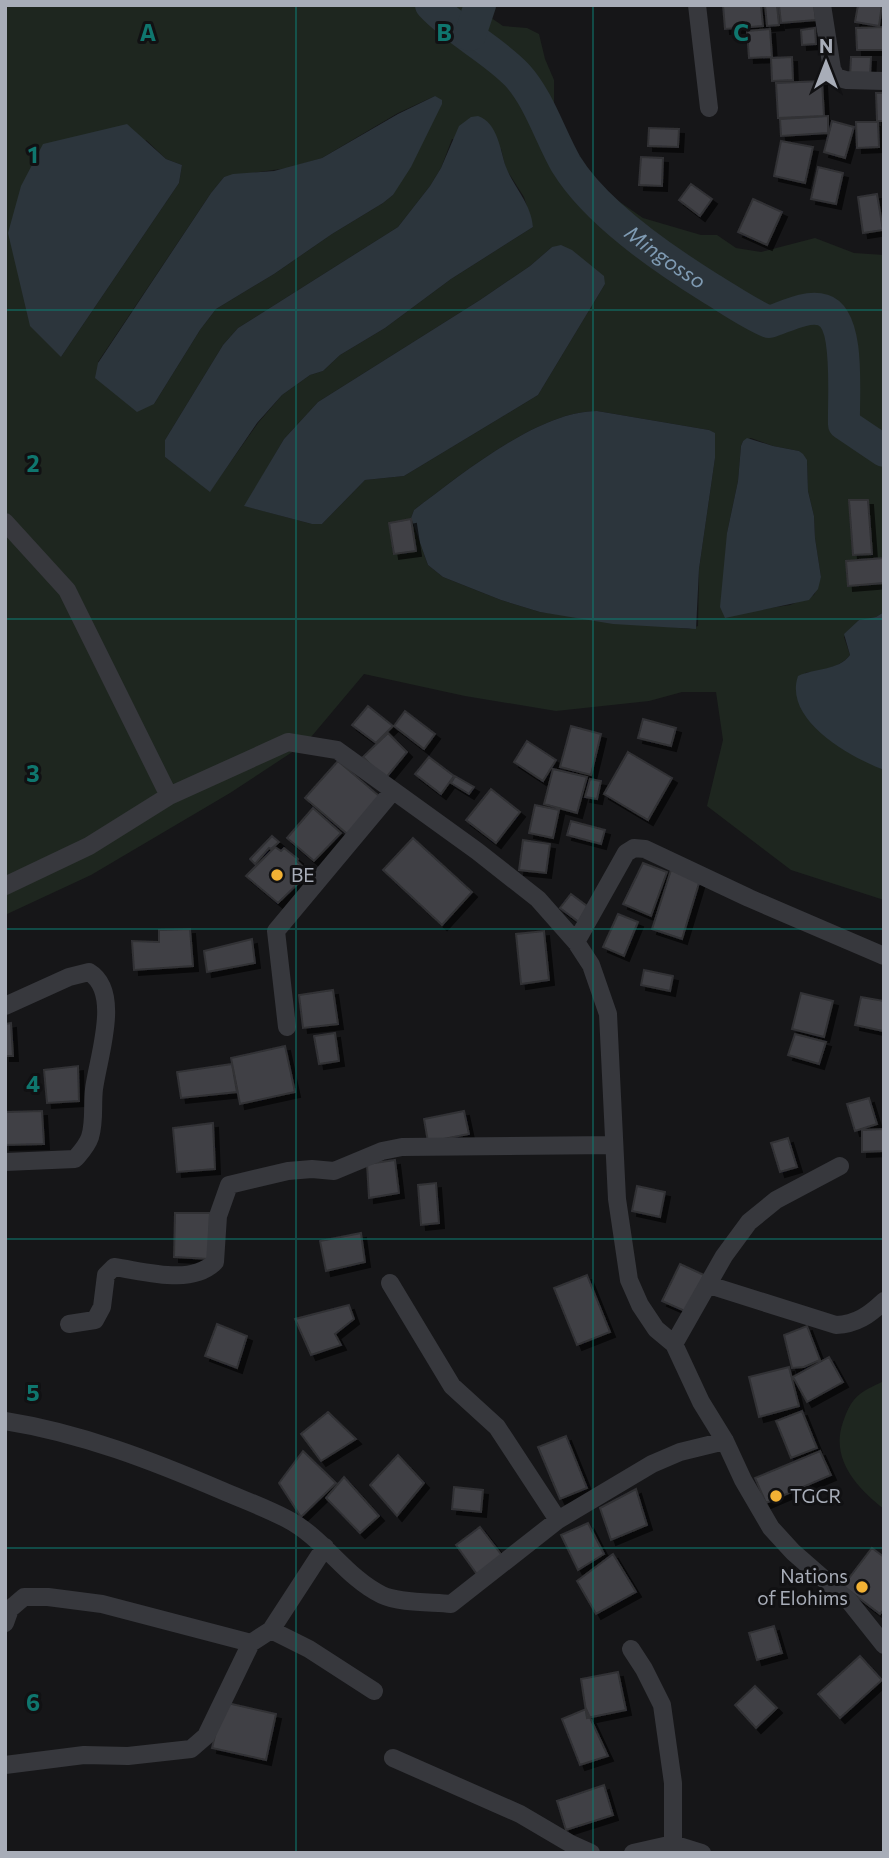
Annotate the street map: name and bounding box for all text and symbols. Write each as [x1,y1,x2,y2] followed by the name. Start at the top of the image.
[140,18,157,46] text: A
[436,18,452,46] text: B
[733,18,749,46] text: C
[791,28,861,98] north arrow
[819,34,833,57] text: N
[28,140,38,168] text: 1
[621,219,711,293] water label: Mingosso
[26,449,40,477] text: 2
[26,759,40,787] text: 3
[291,863,315,886] place label: BE
[269,867,285,883] marker: BE
[26,1069,40,1097] text: 4
[26,1378,40,1406] text: 5
[790,1484,842,1507] place label: TGCR
[768,1488,784,1504] marker: TGCR
[757,1564,848,1609] place label: Nations of Elohims
[854,1579,870,1595] marker: Nations of Elohims
[26,1688,40,1716] text: 6

